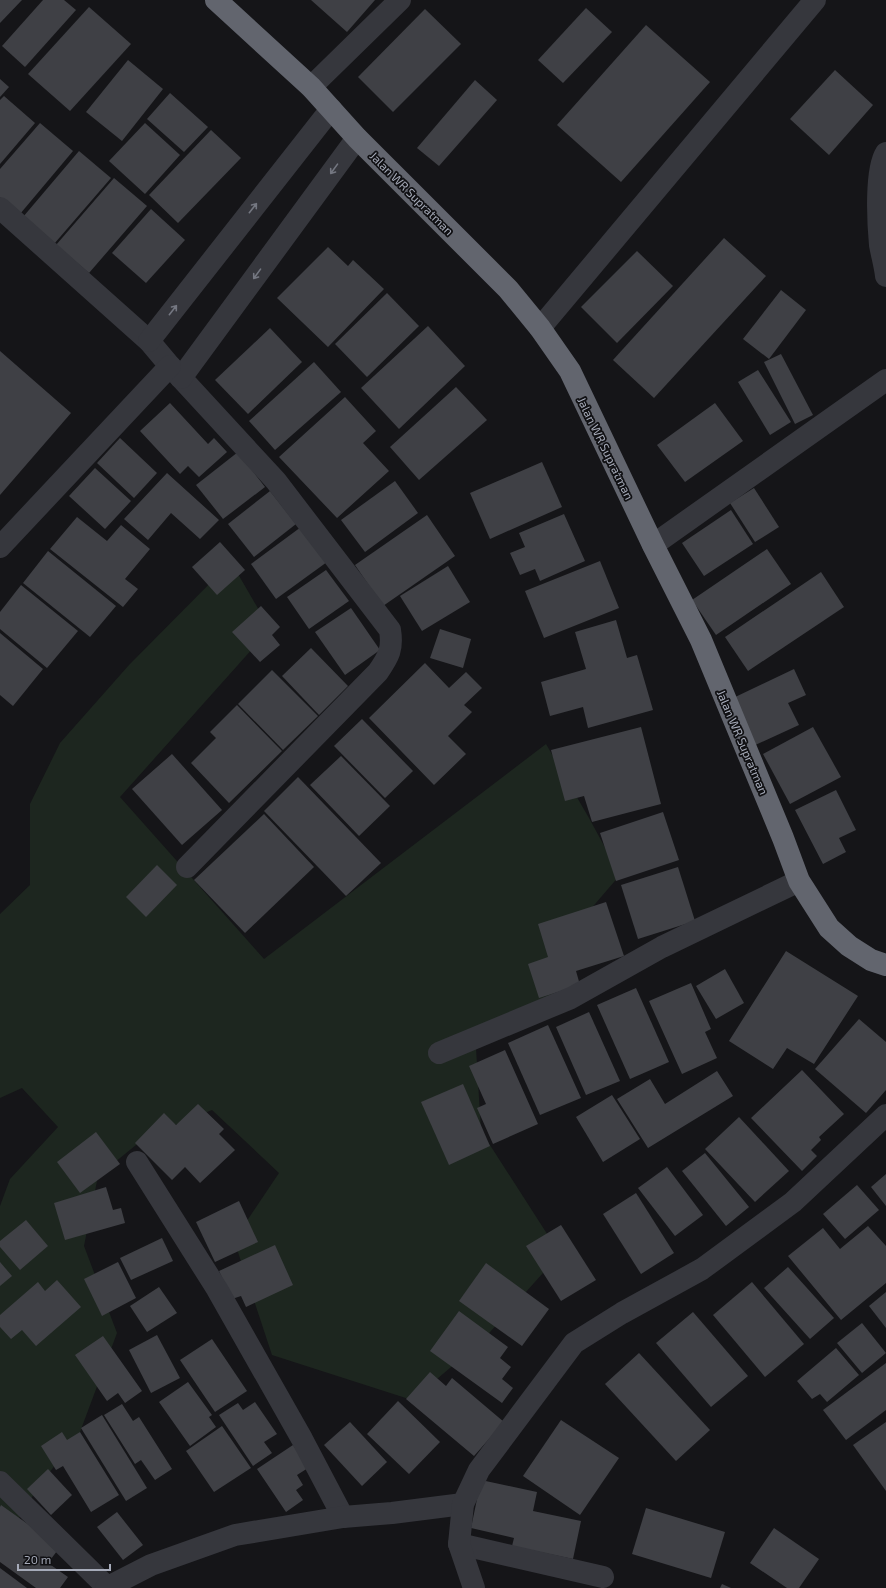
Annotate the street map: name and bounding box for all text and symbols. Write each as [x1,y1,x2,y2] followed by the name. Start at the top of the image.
[367,148,457,238] street label: Jalan WR Supratman
[330,164,338,175] one-way arrow
[249,203,258,214] one-way arrow
[253,269,262,280] one-way arrow
[168,305,177,316] one-way arrow
[575,394,637,502] street label: Jalan WR Supratman
[715,688,771,796] street label: Jalan WR Supratman
[18,1546,110,1572] scale bar
[24,1552,51,1566] text: 20 m

